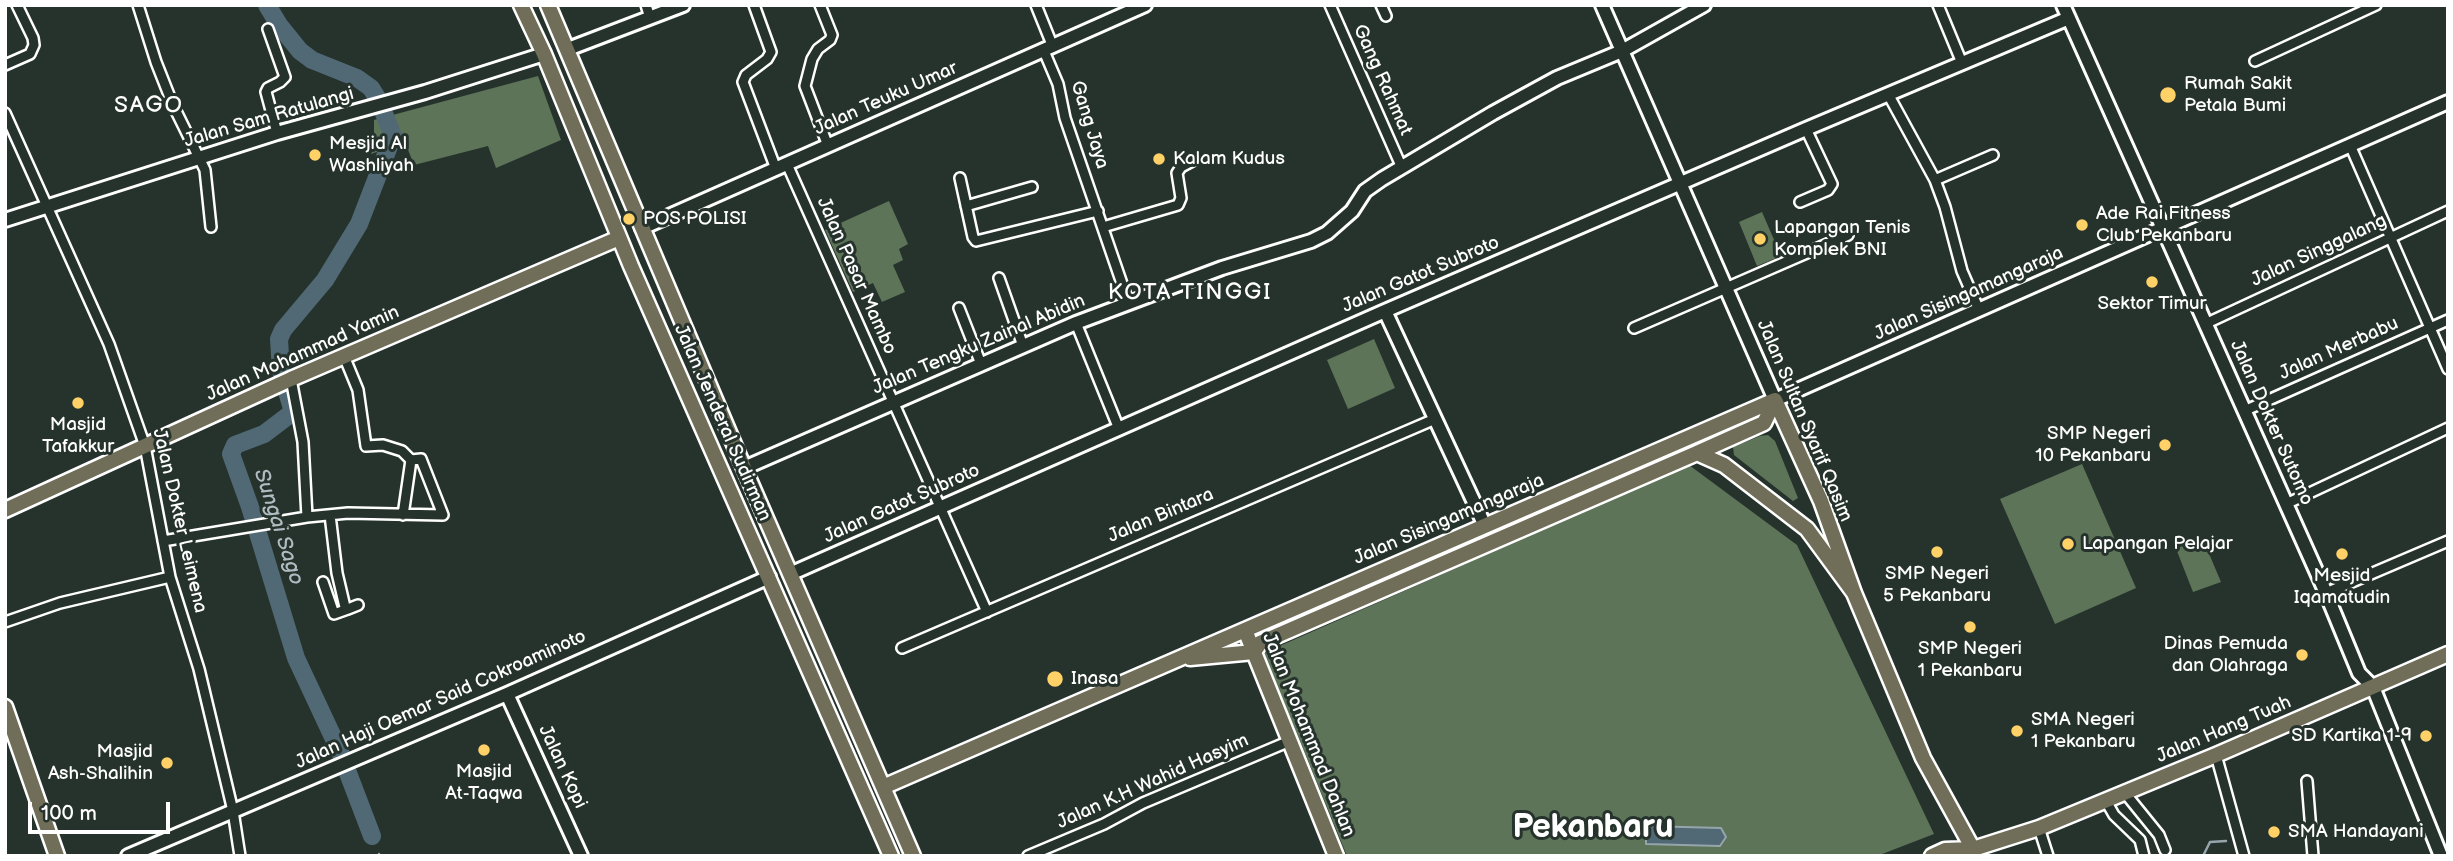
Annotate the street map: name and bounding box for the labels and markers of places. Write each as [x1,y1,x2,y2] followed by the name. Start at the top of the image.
[2184,73,2292,117] place label: Rumah Sakit Petala Bumi
[2158,85,2178,105] marker: Rumah Sakit Petala Bumi
[329,133,414,177] place label: Mesjid Al Washliyah
[307,147,323,163] marker: Mesjid Al Washliyah
[1173,148,1285,170] place label: Kalam Kudus
[1151,151,1167,167] marker: Kalam Kudus
[2096,203,2232,247] place label: Ade Rai Fitness Club Pekanbaru
[643,208,747,230] place label: POS POLISI
[621,211,637,227] marker: POS POLISI
[1774,217,1910,261] place label: Lapangan Tenis Komplek BNI
[2074,217,2090,233] marker: Ade Rai Fitness Club Pekanbaru
[1752,231,1768,247] marker: Lapangan Tenis Komplek BNI
[2144,274,2160,290] marker: Sektor Timur
[2098,293,2206,315] place label: Sektor Timur
[70,395,86,411] marker: Masjid Tafakkur
[42,414,114,458] place label: Masjid Tafakkur
[2035,423,2151,467] place label: SMP Negeri 10 Pekanbaru
[2157,437,2173,453] marker: SMP Negeri 10 Pekanbaru
[2082,533,2233,555] place label: Lapangan Pelajar
[2060,536,2076,552] marker: Lapangan Pelajar
[1929,544,1945,560] marker: SMP Negeri 5 Pekanbaru
[2334,546,2350,562] marker: Mesjid Iqamatudin
[1883,563,1991,607] place label: SMP Negeri 5 Pekanbaru
[2294,565,2390,609] place label: Mesjid Iqamatudin
[1962,619,1978,635] marker: SMP Negeri 1 Pekanbaru
[2163,633,2288,677] place label: Dinas Pemuda dan Olahraga
[1918,638,2022,682] place label: SMP Negeri 1 Pekanbaru
[2294,647,2310,663] marker: Dinas Pemuda dan Olahraga
[1071,668,1119,690] place label: Inasa
[1045,669,1065,689] marker: Inasa
[2031,709,2135,753] place label: SMA Negeri 1 Pekanbaru
[2009,723,2025,739] marker: SMA Negeri 1 Pekanbaru
[2291,725,2412,747] place label: SD Kartika 1-9
[2418,728,2434,744] marker: SD Kartika 1-9
[48,741,153,785] place label: Masjid Ash-Shalihin
[476,742,492,758] marker: Masjid At-Taqwa
[159,755,175,771] marker: Masjid Ash-Shalihin
[445,761,523,805] place label: Masjid At-Taqwa
[2288,821,2424,843] place label: SMA Handayani
[2266,824,2282,840] marker: SMA Handayani

